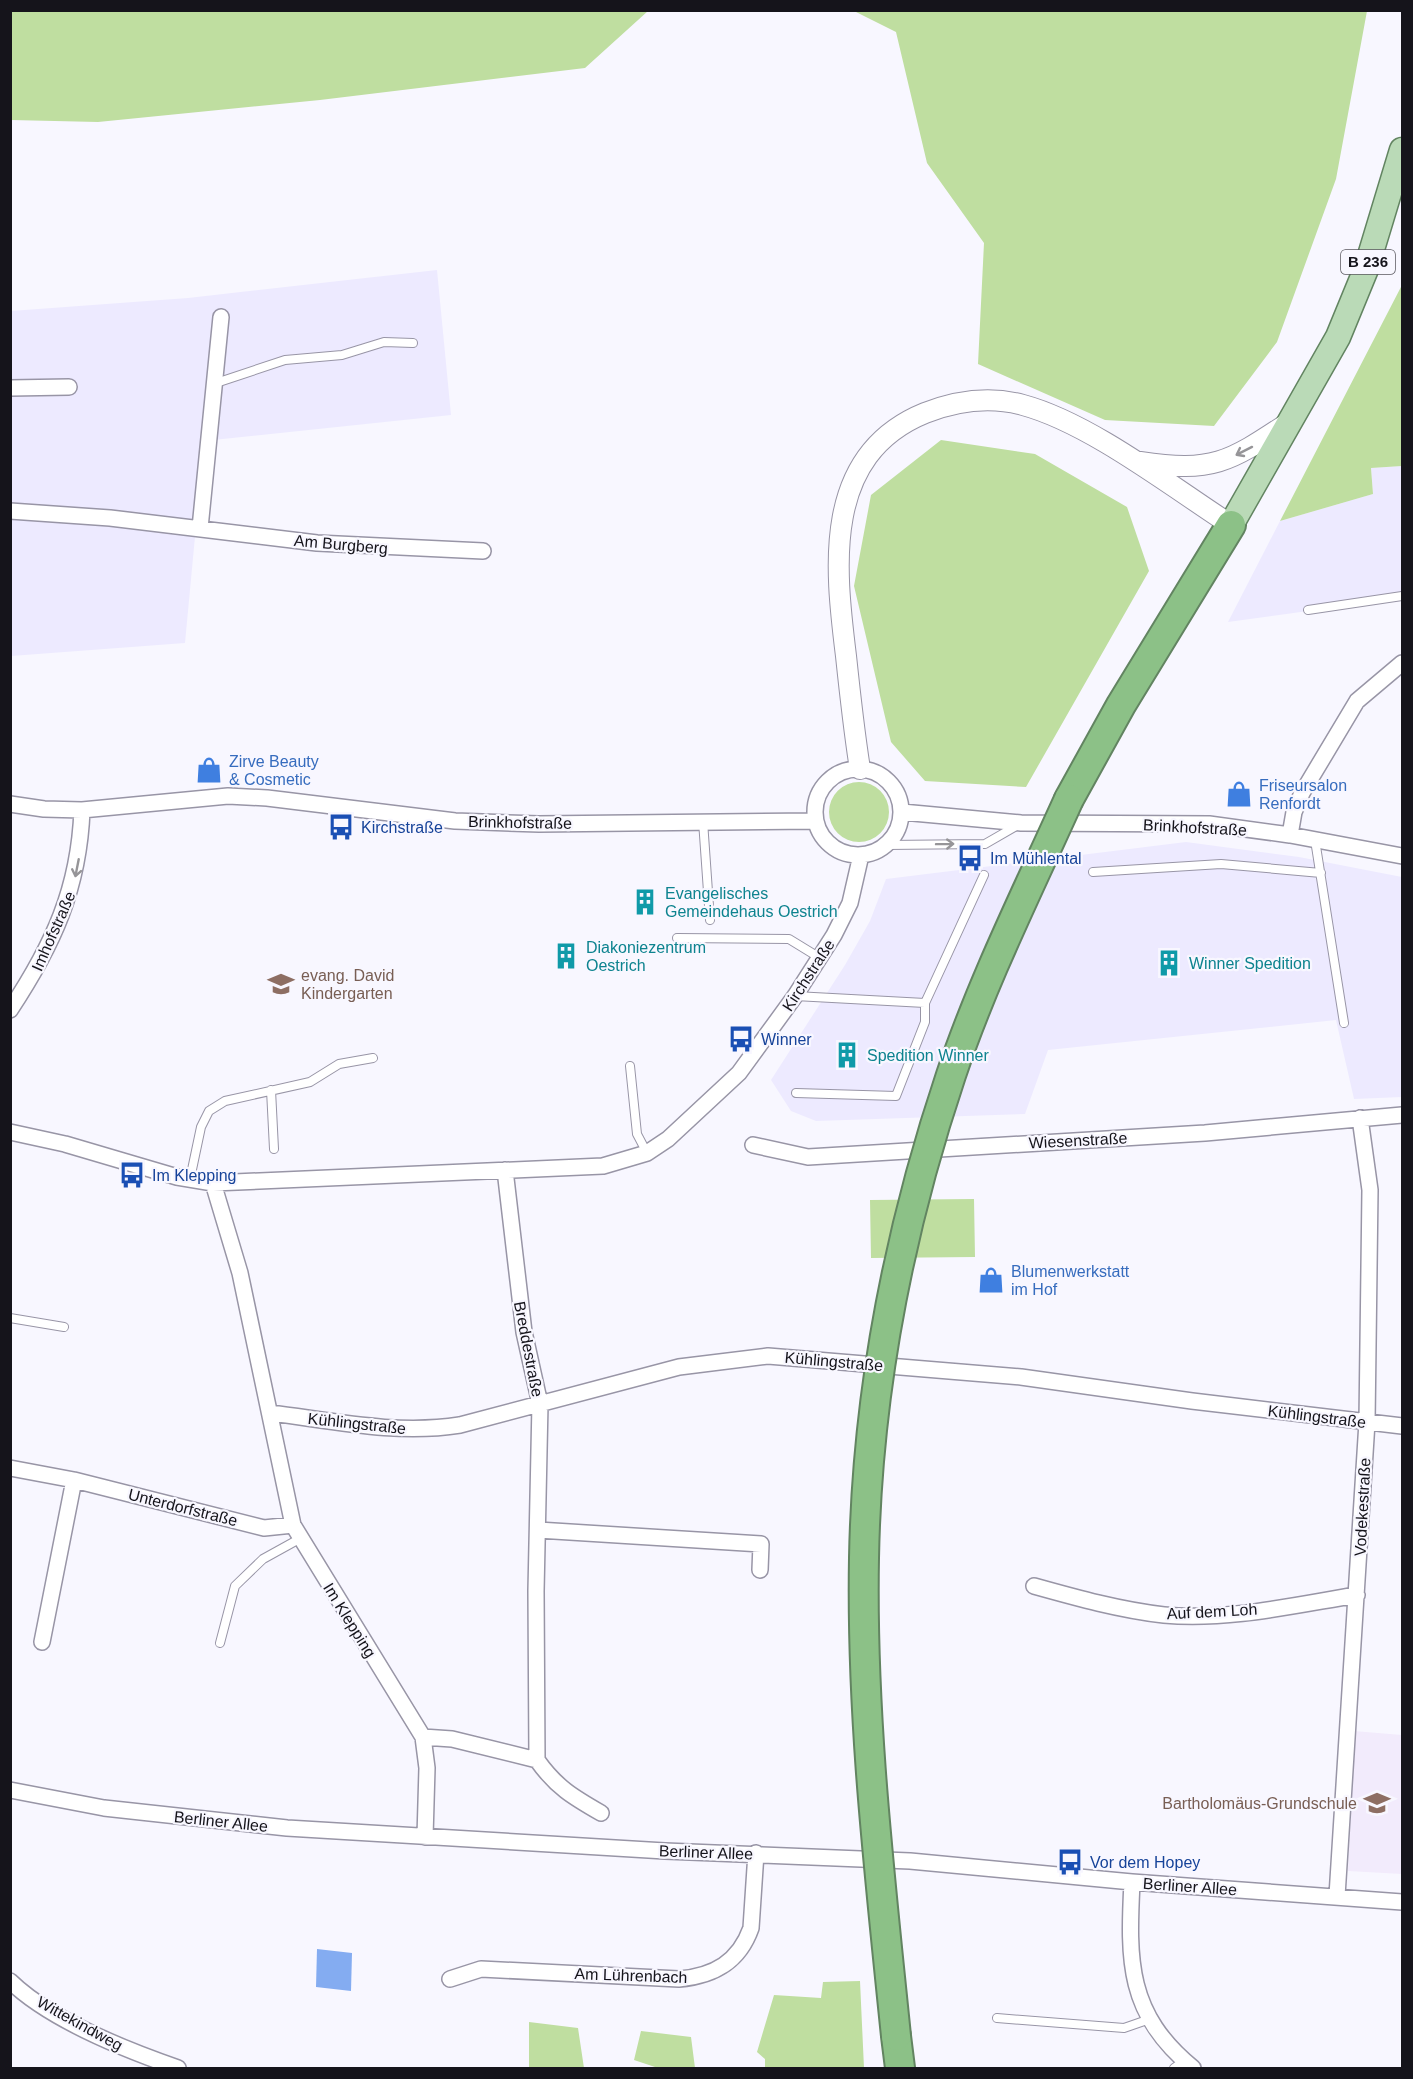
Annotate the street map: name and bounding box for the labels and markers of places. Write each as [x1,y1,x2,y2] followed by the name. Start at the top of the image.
[229,753,319,788] place label: Zirve Beauty & Cosmetic
[194,755,224,785] shop icon: Zirve Beauty & Cosmetic
[1259,777,1347,812] place label: Friseursalon Renfordt
[1224,779,1254,809] shop icon: Friseursalon Renfordt
[326,812,356,842] bus stop icon: Kirchstraße
[361,819,443,836] place label: Kirchstraße
[955,843,985,873] bus stop icon: Im Mühlental
[990,850,1082,867] place label: Im Mühlental
[665,885,838,920] place label: Evangelisches Gemeindehaus Oestrich
[630,887,660,917] building icon: Evangelisches Gemeindehaus Oestrich
[586,939,706,974] place label: Diakoniezentrum Oestrich
[551,941,581,971] building icon: Diakoniezentrum Oestrich
[1154,948,1184,978] building icon: Winner Spedition
[1189,955,1311,972] place label: Winner Spedition
[301,967,394,1002] place label: evang. David Kindergarten
[266,969,296,999] school or university icon: evang. David Kindergarten
[726,1024,756,1054] bus stop icon: Winner
[761,1031,812,1048] place label: Winner
[832,1040,862,1070] building icon: Spedition Winner
[867,1047,990,1064] place label: Spedition Winner
[117,1160,147,1190] bus stop icon: Im Klepping
[152,1167,237,1184] place label: Im Klepping
[1011,1263,1130,1298] place label: Blumenwerkstatt im Hof
[976,1265,1006,1295] shop icon: Blumenwerkstatt im Hof
[1362,1788,1392,1818] school or university icon: Bartholomäus-Grundschule
[1162,1795,1357,1812] place label: Bartholomäus-Grundschule
[1055,1847,1085,1877] bus stop icon: Vor dem Hopey
[1090,1854,1200,1871] place label: Vor dem Hopey

